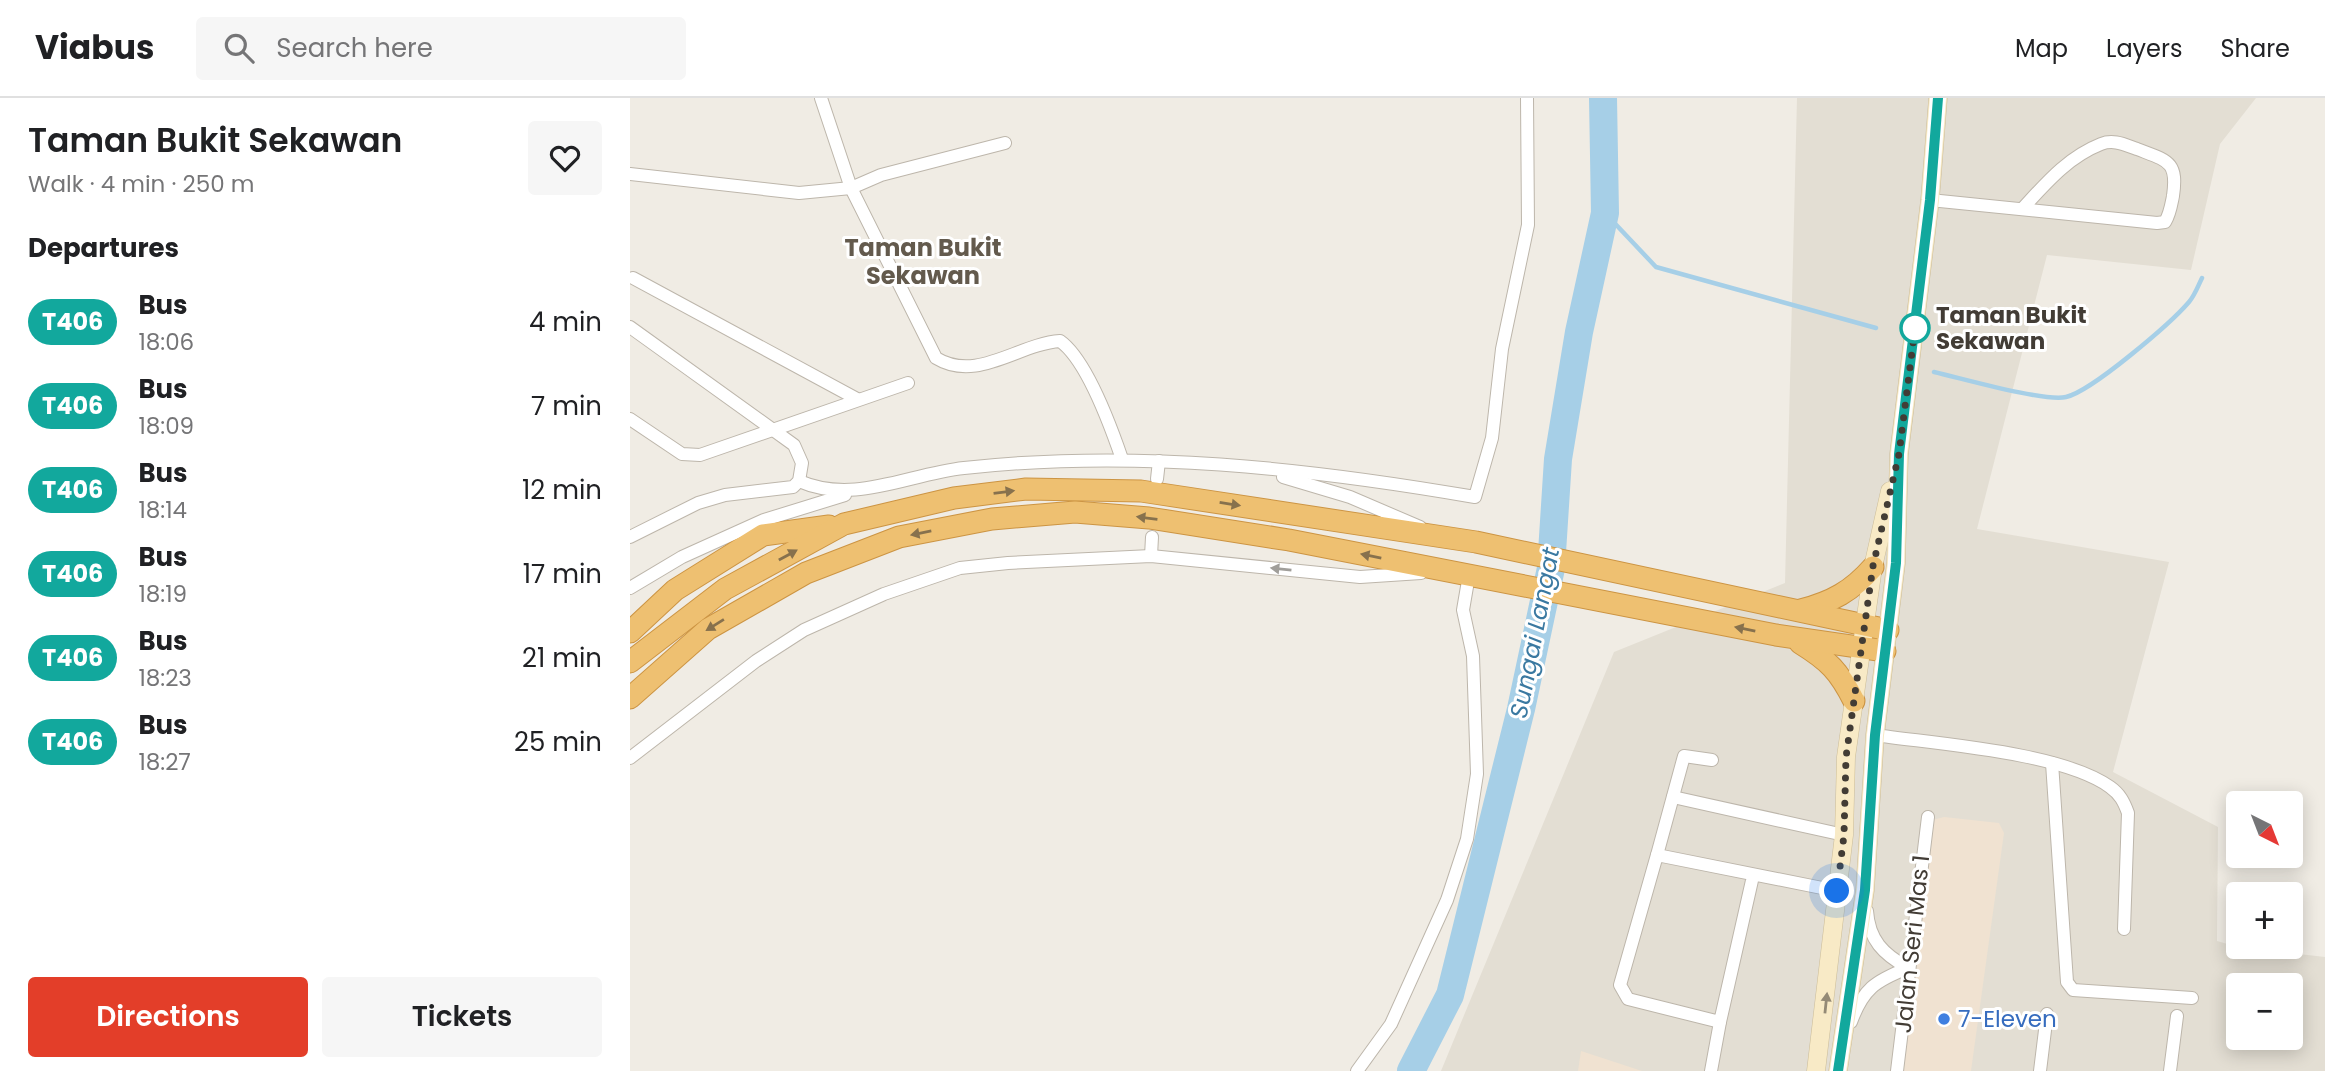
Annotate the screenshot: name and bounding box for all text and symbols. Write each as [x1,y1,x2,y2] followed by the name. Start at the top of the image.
[196,17,686,80] search box
[35,24,154,71] text: Viabus
[220,29,258,67] icon: search
[276,30,433,66] text: Search here
[2015,32,2068,65] text: Map
[2106,32,2182,65] text: Layers
[2220,32,2290,65] text: Share
[28,117,402,164] text: Taman Bukit Sekawan
[528,121,602,195] button: heart
[28,168,254,200] text: Walk · 4 min · 250 m
[28,230,179,266] text: Departures
[844,231,1002,292] district label: Taman Bukit Sekawan
[138,287,188,323] text: Bus
[1936,299,2087,357] place label: Taman Bukit Sekawan
[529,304,602,340] text: 4 min
[42,305,103,338] text: T406
[1900,313,1930,343] marker: Taman Bukit Sekawan
[138,326,194,358] text: 18:06
[138,371,188,407] text: Bus
[531,388,602,424] text: 7 min
[42,389,103,422] text: T406
[138,410,194,442] text: 18:09
[138,455,188,491] text: Bus
[522,472,602,508] text: 12 min
[42,473,103,506] text: T406
[993,486,1015,497] one-way arrow
[138,494,187,526] text: 18:14
[1219,499,1241,510] one-way arrow
[1136,513,1158,524] one-way arrow
[910,527,932,538] one-way arrow
[138,539,188,575] text: Bus
[1502,543,1567,721] water label: Sungai Langat
[778,549,797,561] one-way arrow
[1360,550,1382,561] one-way arrow
[523,556,602,592] text: 17 min
[42,557,103,590] text: T406
[1270,563,1292,574] one-way arrow
[138,578,187,610] text: 18:19
[706,619,725,632] one-way arrow
[138,623,188,659] text: Bus
[1734,624,1756,635] one-way arrow
[522,640,602,676] text: 21 min
[42,641,103,674] text: T406
[138,662,192,694] text: 18:23
[138,707,188,743] text: Bus
[514,724,602,760] text: 25 min
[42,725,103,758] text: T406
[138,746,191,778] text: 18:27
[2226,791,2303,868] north arrow
[2226,791,2303,1050] map controls
[1887,853,1937,1035] street label: Jalan Seri Mas 1
[1819,873,1854,908] your location
[2226,882,2303,959] button: +
[2226,973,2303,1050] button: −
[28,977,308,1057] button: Directions
[322,977,602,1057] button: Tickets
[1820,992,1831,1014] one-way arrow
[1958,1003,2057,1035] place label: 7-Eleven
[1936,1011,1952,1027] marker: 7-Eleven

